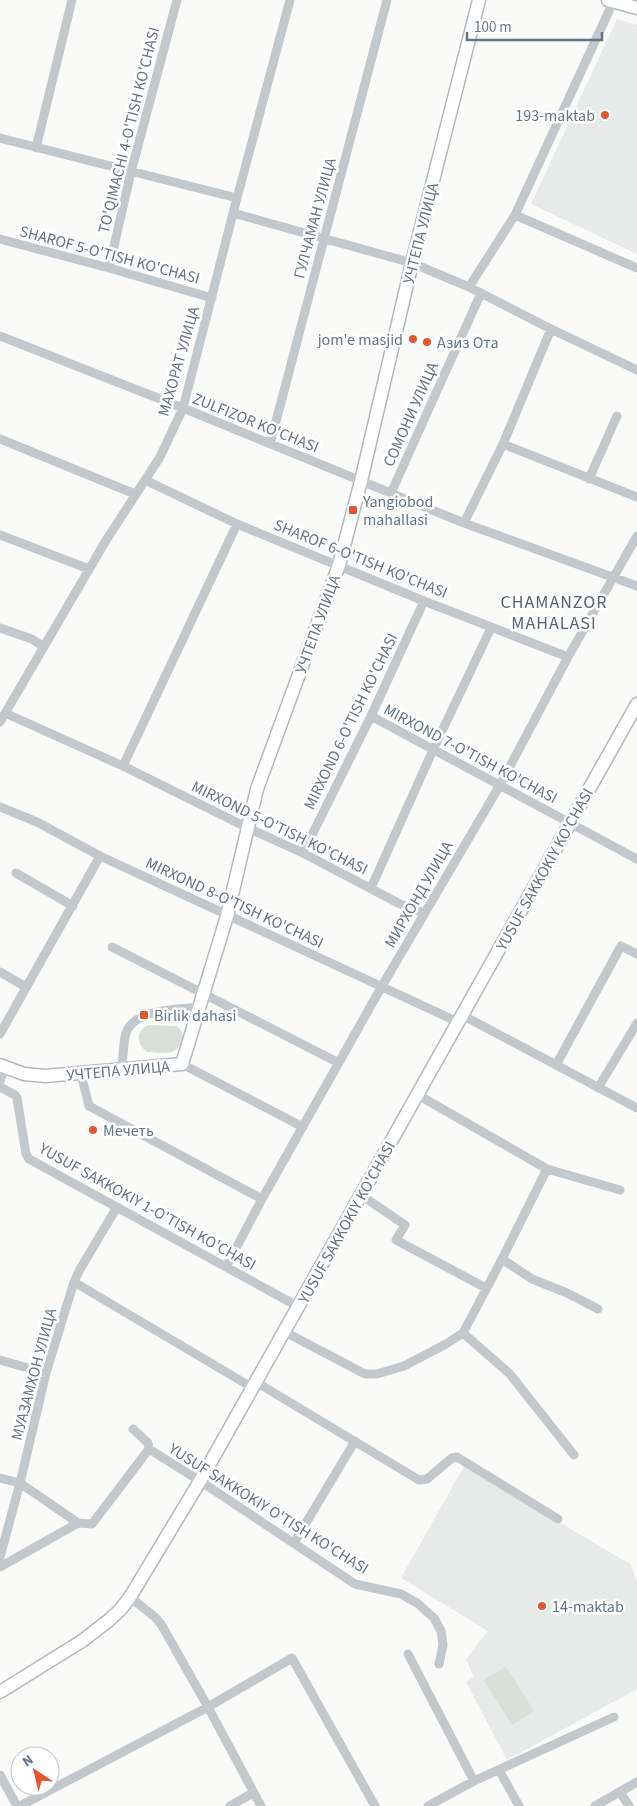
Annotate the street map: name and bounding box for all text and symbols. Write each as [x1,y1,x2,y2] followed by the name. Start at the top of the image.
[467,10,602,42] scale bar
[474,17,512,38] text: 100 m
[93,25,165,236] street label: TO'QIMACHI 4-O'TISH KO'CHASI
[515,105,595,127] place label: 193-maktab
[599,109,611,121] marker: 193-maktab
[288,155,342,281] street label: ГУЛЧАМАН УЛИЦА
[398,180,444,286] street label: УЧТЕПА УЛИЦА
[17,220,202,290] street label: SHAROF 5-O'TISH KO'CHASI
[153,303,205,419] street label: МАХОРАТ УЛИЦА
[317,329,403,351] place label: jom'e masjid
[437,332,498,354] place label: Азиз Ота
[407,333,419,345] marker: jom'e masjid
[421,336,433,348] marker: Азиз Ота
[378,358,444,470] street label: СОМОНИ УЛИЦА
[189,388,322,458] street label: ZULFIZOR KO'CHASI
[362,491,433,531] place label: Yangiobod mahallasi
[347,504,359,516] marker: Yangiobod mahallasi
[270,514,451,604] street label: SHAROF 6-O'TISH KO'CHASI
[290,572,346,677] street label: УЧТЕПА УЛИЦА
[501,590,607,636] district label: CHAMANZOR MAHALASI
[299,629,403,813] street label: MIRXOND 6-O'TISH KO'CHASI
[380,699,561,809] street label: MIRXOND 7-O'TISH KO'CHASI
[188,776,372,880] street label: MIRXOND 5-O'TISH KO'CHASI
[491,784,599,956] street label: YUSUF SAKKOKIY KO'CHASI
[379,837,459,952] street label: МИРХОНД УЛИЦА
[142,852,327,954] street label: MIRXOND 8-O'TISH KO'CHASI
[154,1005,236,1027] place label: Birlik dahasi
[138,1009,150,1021] marker: Birlik dahasi
[66,1055,171,1086] street label: УЧТЕПА УЛИЦА
[103,1120,154,1142] place label: Мечеть
[87,1124,99,1136] marker: Мечеть
[34,1137,260,1276] street label: YUSUF SAKKOKIY 1-O'TISH KO'CHASI
[293,1137,401,1309] street label: YUSUF SAKKOKIY KO'CHASI
[6,1305,62,1443] street label: МУАЗАМХОН УЛИЦА
[163,1437,373,1580] street label: YUSUF SAKKOKIY O'TISH KO'CHASI
[552,1596,624,1618] place label: 14-maktab
[536,1600,548,1612] marker: 14-maktab
[10,1746,60,1796] north arrow
[19,1750,38,1772] text: N

